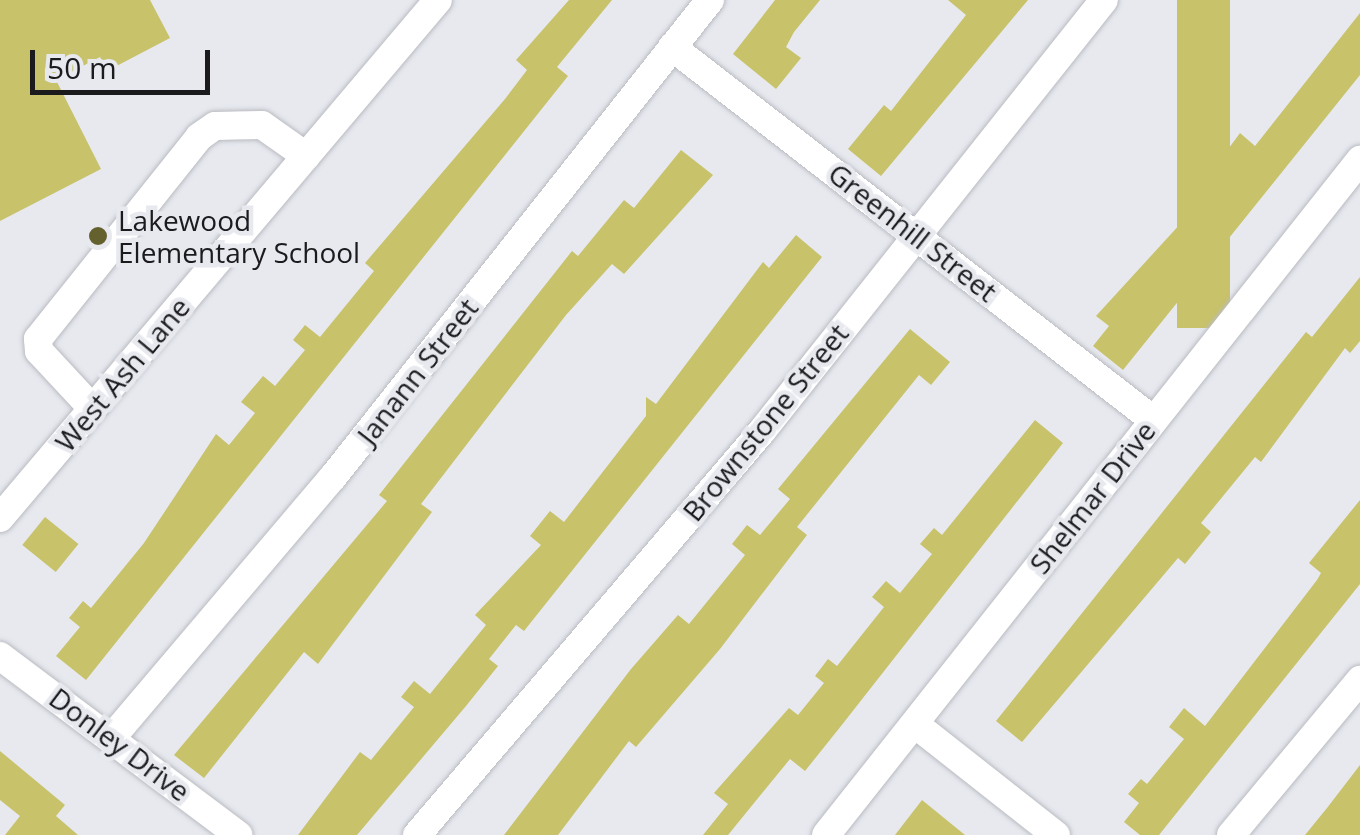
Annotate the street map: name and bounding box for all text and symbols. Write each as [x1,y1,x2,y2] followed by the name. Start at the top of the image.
[35,30,215,92] scale bar
[47,47,117,88] text: 50 m
[822,156,1004,308] street label: Greenhill Street
[118,203,360,269] place label: Lakewood Elementary School
[87,225,109,247] marker: Lakewood Elementary School
[48,290,196,458] street label: West Ash Lane
[350,291,484,451] street label: Janann Street
[675,317,855,527] street label: Brownstone Street
[1022,414,1162,580] street label: Shelmar Drive
[43,680,197,808] street label: Donley Drive

